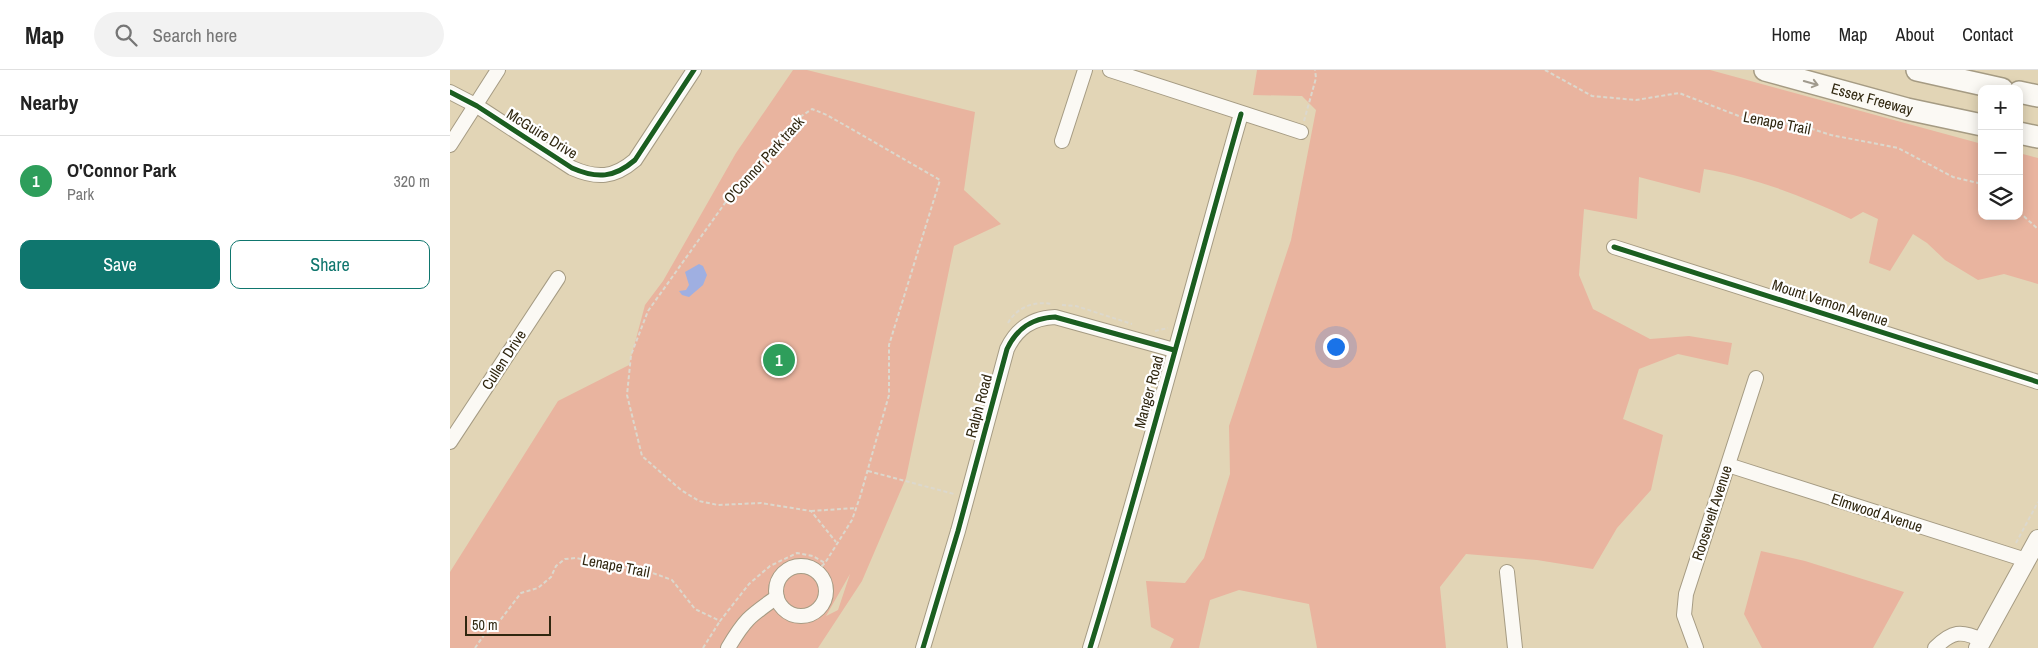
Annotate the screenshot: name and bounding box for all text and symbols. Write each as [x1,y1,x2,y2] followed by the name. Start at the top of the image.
[94,12,444,57] search box
[25,19,64,51] text: Map
[112,21,140,49] icon: search
[152,22,237,48] text: Search here
[1771,22,1811,47] text: Home
[1839,22,1868,47] text: Map
[1896,22,1934,47] text: About
[1962,22,2013,47] text: Contact
[1829,78,1916,120] street label: Essex Freeway
[1803,79,1819,89] one-way arrow
[1978,85,2023,220] map controls
[1978,85,2023,130] button: +
[20,88,78,117] text: Nearby
[503,103,582,164] street label: McGuire Drive
[1742,106,1813,139] street label: Lenape Trail
[719,111,809,208] street label: O'Connor Park track
[1978,130,2023,175] button: −
[67,157,176,183] text: O'Connor Park
[32,170,40,192] text: 1
[394,170,430,192] text: 320 m
[1978,175,2023,220] button: layers
[67,183,94,205] text: Park
[20,240,220,289] button: Save
[230,240,430,289] button: Share
[1769,274,1891,331] street label: Mount Vernon Avenue
[476,326,531,394] street label: Cullen Drive
[1323,334,1349,360] your location
[763,341,795,379] pin: 1
[1129,353,1168,431] street label: Manger Road
[960,372,997,440] street label: Ralph Road
[1686,462,1737,563] street label: Roosevelt Avenue
[1829,488,1926,537] street label: Elmwood Avenue
[581,549,652,582] street label: Lenape Trail
[465,613,551,636] scale bar
[472,616,498,634] text: 50 m

